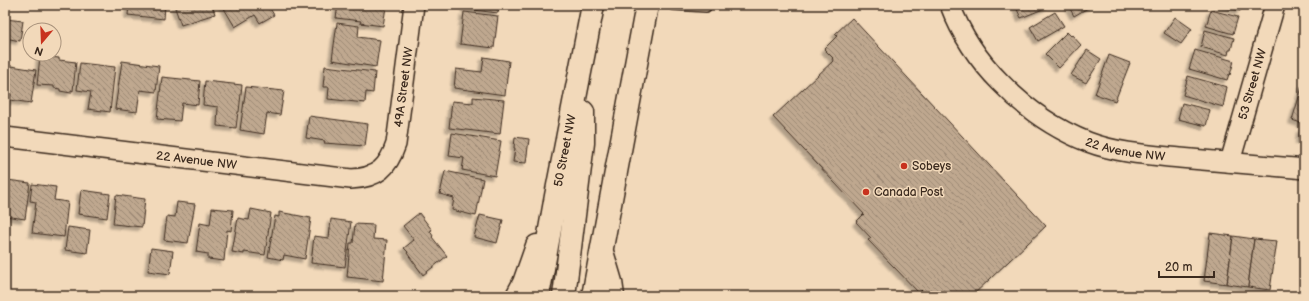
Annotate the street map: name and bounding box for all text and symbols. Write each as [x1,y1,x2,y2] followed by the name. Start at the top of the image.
[22,22,62,62] north arrow
[33,43,45,58] text: N
[391,46,416,128] street label: 49A Street NW
[1235,47,1270,122] street label: 53 Street NW
[550,113,579,188] street label: 50 Street NW
[1083,134,1166,164] street label: 22 Avenue NW
[155,148,238,173] street label: 22 Avenue NW
[912,159,951,174] place label: Sobeys
[899,161,909,171] marker: Sobeys
[874,185,944,200] place label: Canada Post
[861,187,871,197] marker: Canada Post
[1159,253,1214,279] scale bar
[1165,260,1192,275] text: 20 m

